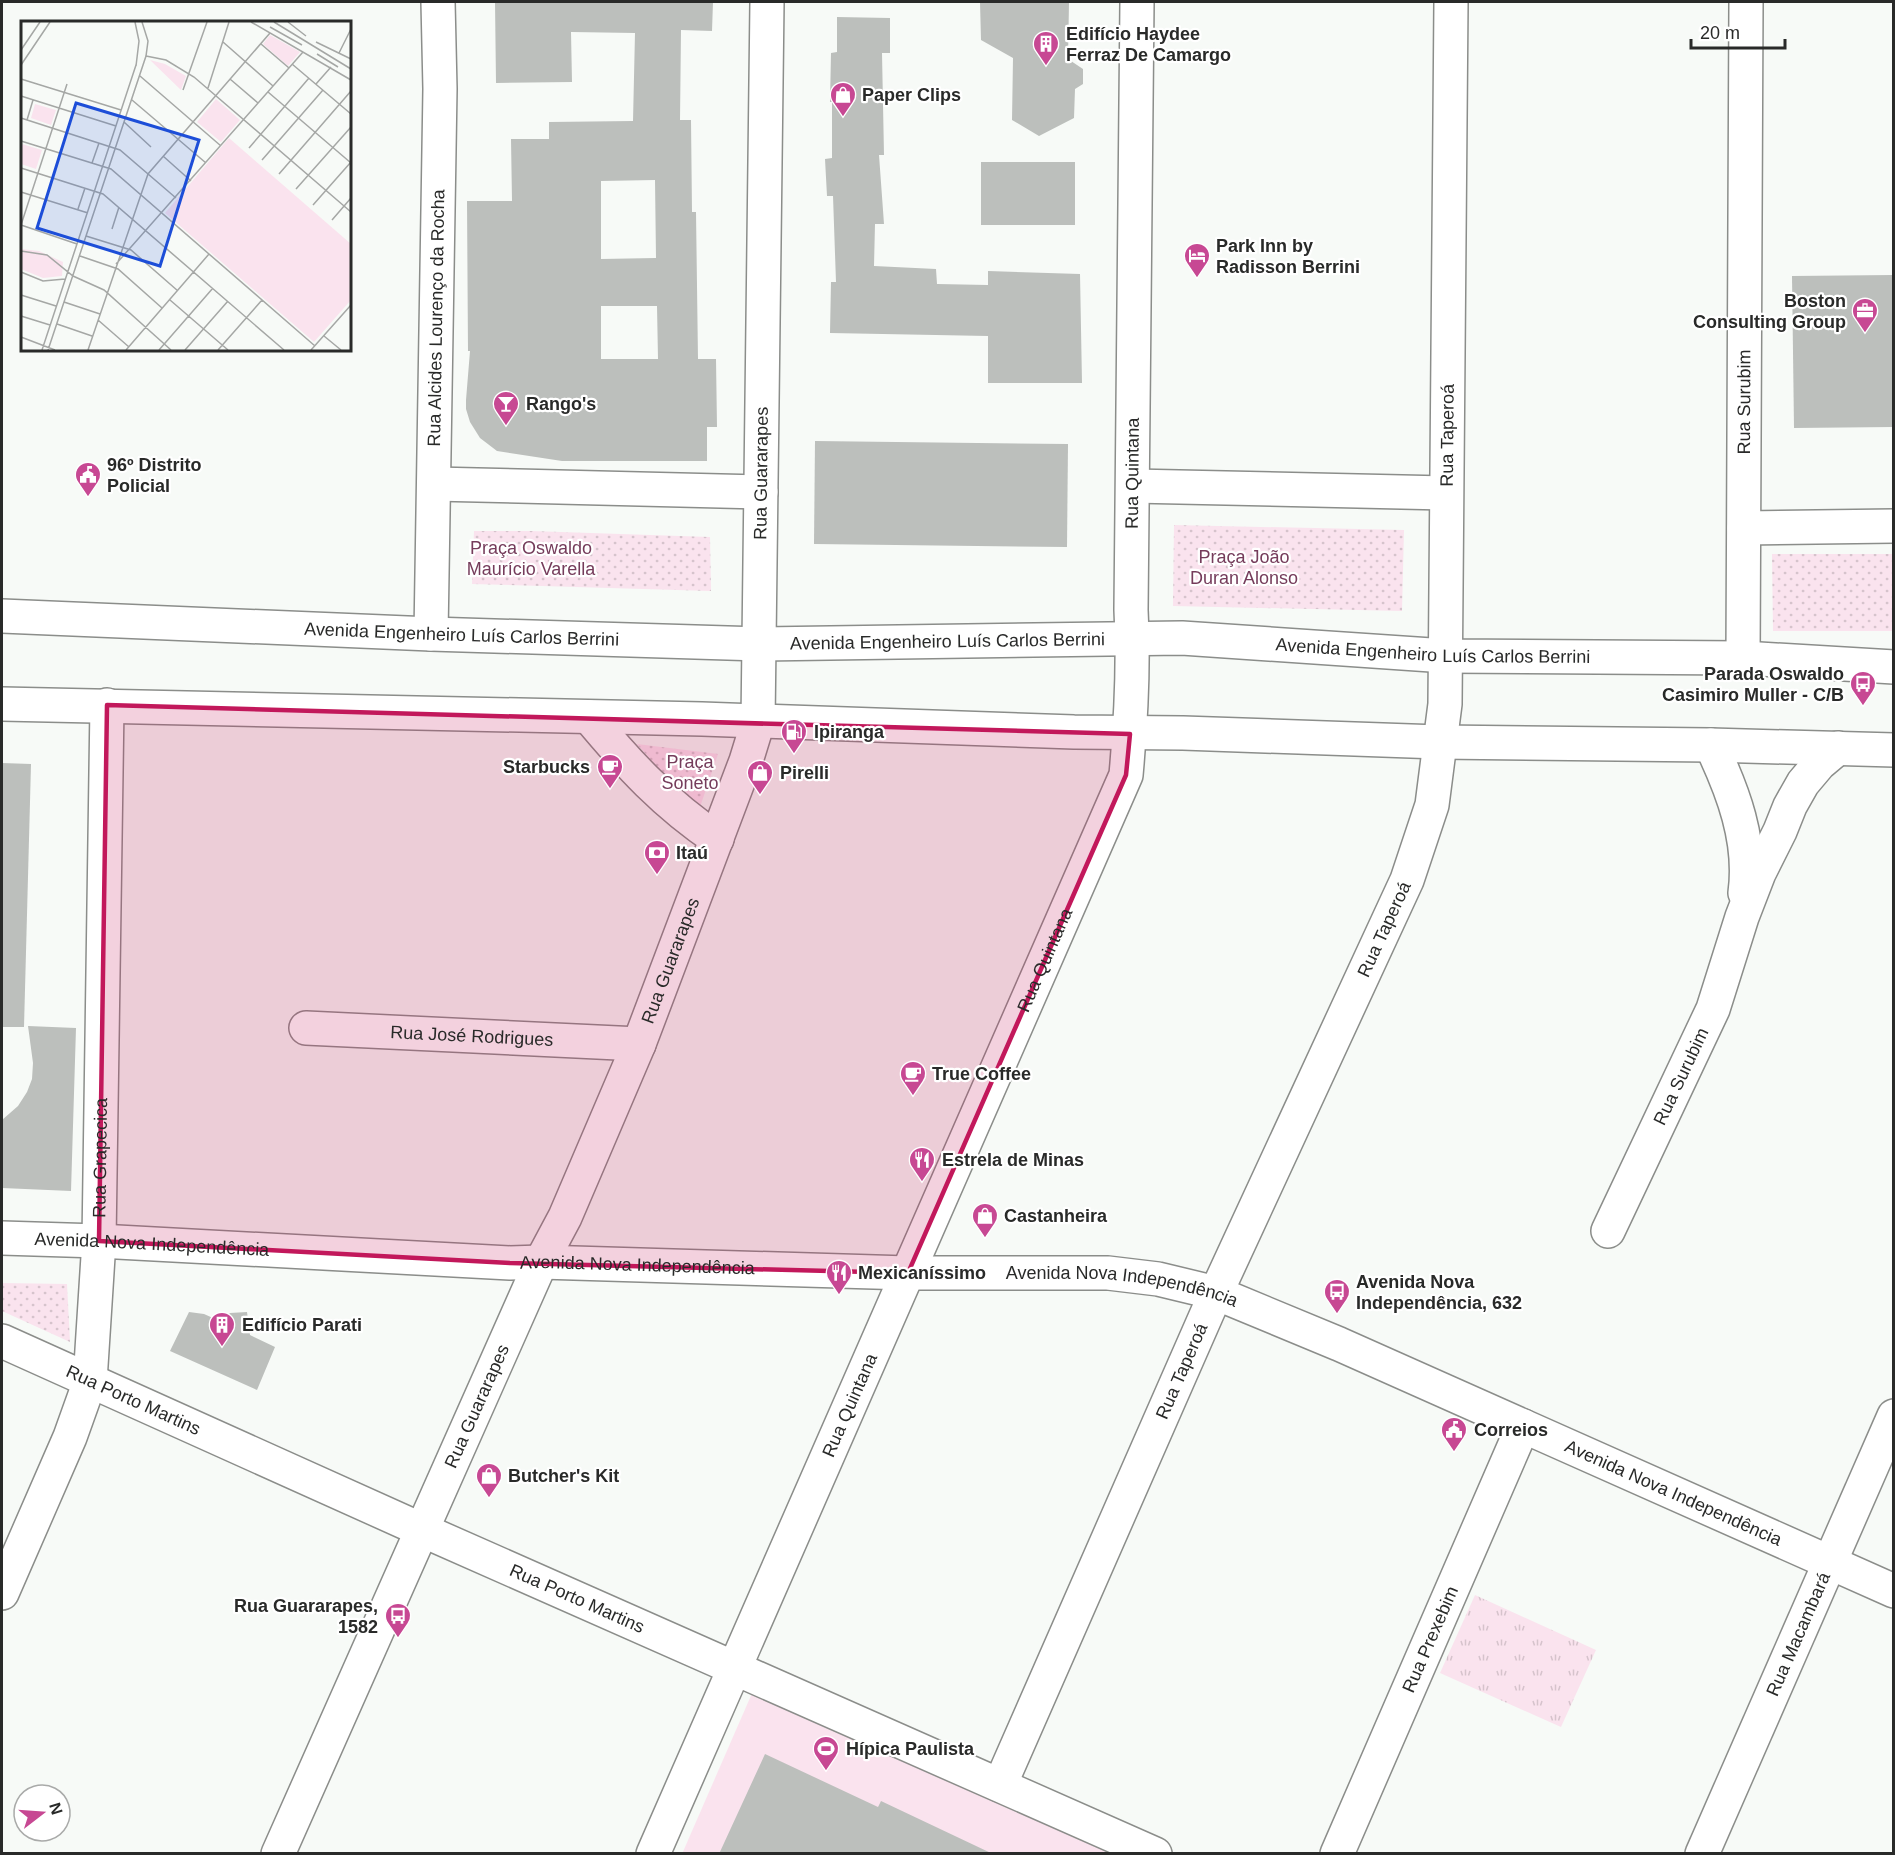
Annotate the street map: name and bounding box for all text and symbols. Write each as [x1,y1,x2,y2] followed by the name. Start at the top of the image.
[1691,12,1786,50] scale bar
[21,21,351,351] inset map
[1700,23,1740,43] text: 20 m
[1066,24,1231,65] place label: Edifício Haydee Ferraz De Camargo
[1031,29,1061,67] building icon: Edifício Haydee Ferraz De Camargo
[828,80,858,118] shop icon: Paper Clips
[862,85,961,105] place label: Paper Clips
[424,188,448,447] street label: Rua Alcides Lourenço da Rocha
[1216,236,1360,277] place label: Park Inn by Radisson Berrini
[1182,241,1212,279] hotel icon: Park Inn by Radisson Berrini
[1693,291,1846,332] place label: Boston Consulting Group
[1850,296,1880,334] office icon: Boston Consulting Group
[1734,349,1754,455] street label: Rua Surubim
[1437,383,1458,487] street label: Rua Taperoá
[491,389,521,427] bar icon: Rango's
[526,394,596,414] place label: Rango's
[750,407,772,540] street label: Rua Guararapes
[1122,417,1143,529] street label: Rua Quintana
[107,455,202,496] place label: 96º Distrito Policial
[73,460,103,498] public building icon: 96º Distrito Policial
[467,538,596,579] park label: Praça Oswaldo Maurício Varella
[1190,547,1298,588] park label: Praça João Duran Alonso
[304,619,619,650] street label: Avenida Engenheiro Luís Carlos Berrini
[790,629,1105,654] street label: Avenida Engenheiro Luís Carlos Berrini
[1275,634,1590,667] street label: Avenida Engenheiro Luís Carlos Berrini
[1662,664,1844,705] place label: Parada Oswaldo Casimiro Muller - C/B
[1848,669,1878,707] bus stop icon: Parada Oswaldo Casimiro Muller - C/B
[779,717,809,755] fuel station icon: Ipiranga
[814,722,885,742] place label: Ipiranga
[595,752,625,790] cafe icon: Starbucks
[661,752,719,793] park label: Praça Soneto
[503,757,590,777] place label: Starbucks
[745,758,775,796] shop icon: Pirelli
[780,763,829,783] place label: Pirelli
[642,838,672,876] bank icon: Itaú
[676,843,708,863] place label: Itaú
[1354,878,1415,980] street label: Rua Taperoá
[638,895,703,1027] street label: Rua Guararapes
[1013,904,1077,1015] street label: Rua Quintana
[390,1022,554,1050] street label: Rua José Rodrigues
[1650,1025,1713,1128] street label: Rua Surubim
[898,1059,928,1097] cafe icon: True Coffee
[932,1064,1031,1084] place label: True Coffee
[89,1097,111,1218] street label: Rua Grapecica
[907,1145,937,1183] restaurant icon: Estrela de Minas
[942,1150,1084,1170] place label: Estrela de Minas
[970,1201,1000,1239] shop icon: Castanheira
[1004,1206,1108,1226] place label: Castanheira
[34,1229,271,1260] street label: Avenida Nova Independência
[520,1252,756,1278] street label: Avenida Nova Independência
[824,1258,854,1296] restaurant icon: Mexicaníssimo
[858,1263,986,1283] place label: Mexicaníssimo
[1006,1263,1242,1311] street label: Avenida Nova Independência
[1356,1272,1522,1313] place label: Avenida Nova Independência, 632
[1322,1277,1352,1315] bus stop icon: Avenida Nova Independência, 632
[207,1310,237,1348] building icon: Edifício Parati
[242,1315,362,1335] place label: Edifício Parati
[1152,1319,1212,1422] street label: Rua Taperoá
[441,1341,513,1471] street label: Rua Guararapes
[818,1349,882,1460] street label: Rua Quintana
[63,1361,204,1439] street label: Rua Porto Martins
[1439,1415,1469,1453] public building icon: Correios
[1474,1420,1548,1440] place label: Correios
[1562,1436,1786,1550] street label: Avenida Nova Independência
[474,1461,504,1499] shop icon: Butcher's Kit
[508,1466,619,1486] place label: Butcher's Kit
[507,1560,647,1637] street label: Rua Porto Martins
[1762,1568,1835,1699] street label: Rua Macambará
[1398,1583,1462,1696] street label: Rua Prexebim
[234,1596,378,1637] place label: Rua Guararapes, 1582
[383,1601,413,1639] bus stop icon: Rua Guararapes, 1582
[811,1734,841,1772] sports icon: Hípica Paulista
[846,1739,975,1759] place label: Hípica Paulista
[12,1783,72,1843] north arrow
[46,1801,66,1817] text: N

